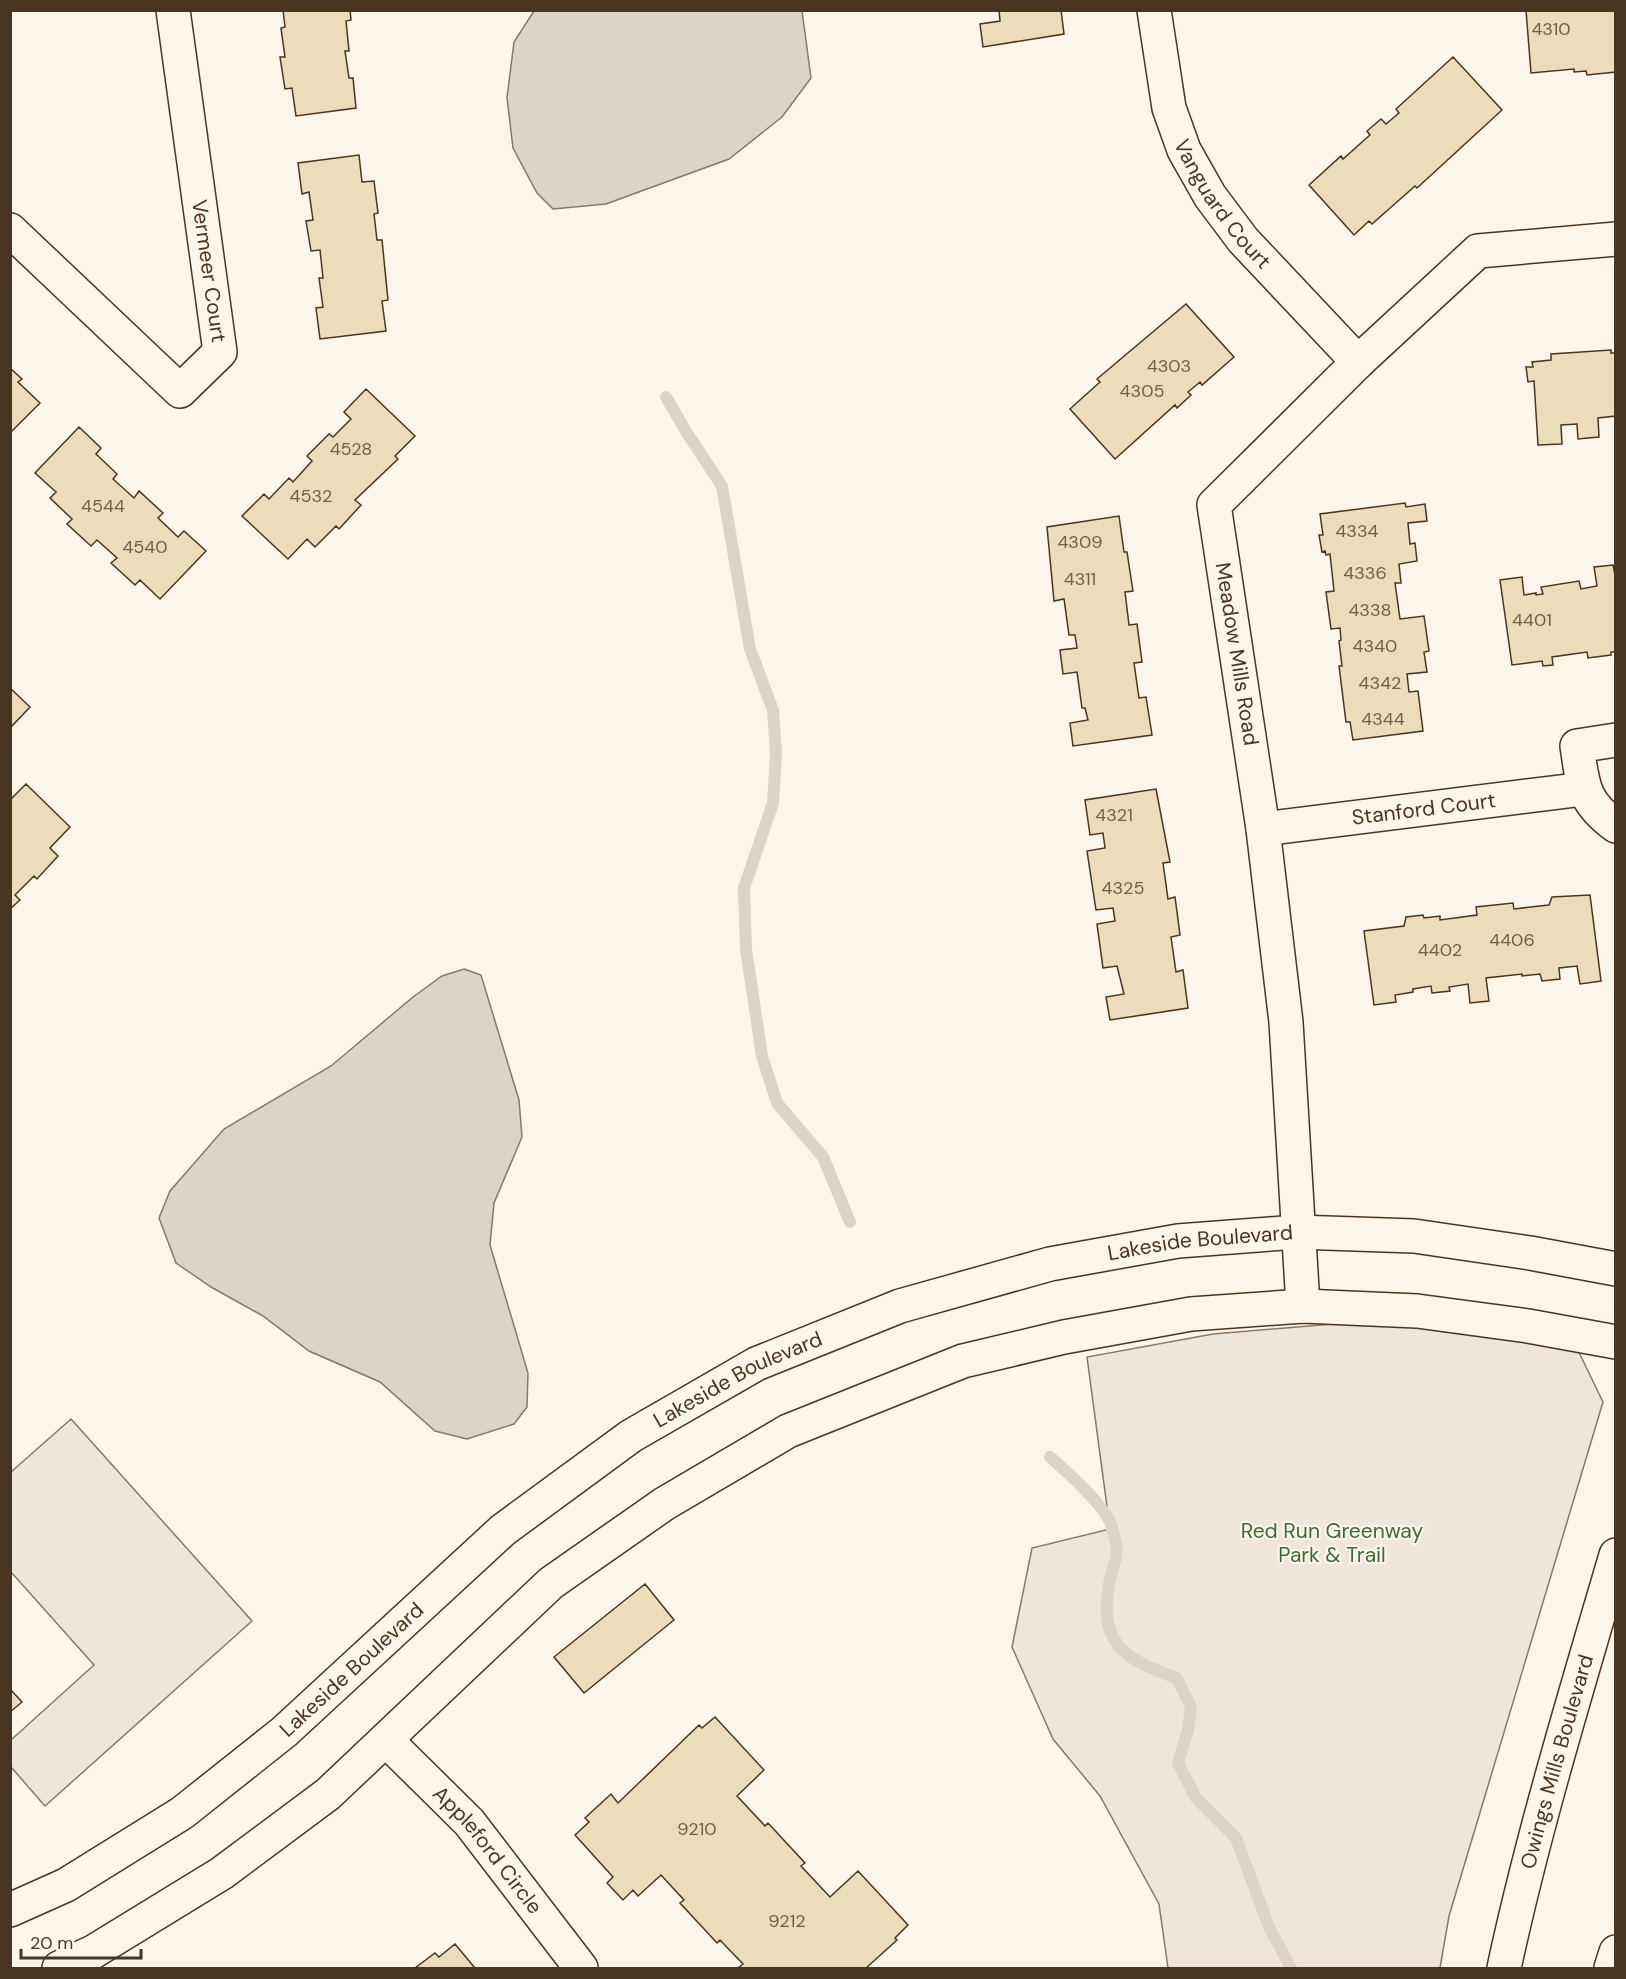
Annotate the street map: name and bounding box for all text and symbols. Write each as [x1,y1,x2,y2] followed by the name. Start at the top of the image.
[1531,17,1571,41] house number: 4310
[1167,136,1277,275] street label: Vanguard Court
[185,198,233,344] street label: Vermeer Court
[1147,354,1191,378] house number: 4303
[1120,379,1164,403] house number: 4305
[330,437,372,461] house number: 4528
[290,484,332,508] house number: 4532
[81,494,125,518] house number: 4544
[1335,519,1379,543] house number: 4334
[1057,530,1103,554] house number: 4309
[122,535,168,559] house number: 4540
[1209,560,1265,748] street label: Meadow Mills Road
[1343,561,1387,585] house number: 4336
[1064,567,1096,591] house number: 4311
[1348,598,1392,622] house number: 4338
[1512,608,1552,632] house number: 4401
[1353,634,1397,658] house number: 4340
[1359,671,1401,695] house number: 4342
[1361,707,1405,731] house number: 4344
[1350,786,1497,832] street label: Stanford Court
[1095,803,1133,827] house number: 4321
[1102,876,1144,900] house number: 4325
[1489,928,1535,952] house number: 4406
[1418,938,1462,962] house number: 4402
[1105,1218,1294,1267] street label: Lakeside Boulevard
[648,1325,826,1434] street label: Lakeside Boulevard
[1241,1517,1423,1569] park label: Red Run Greenway Park & Trail
[274,1596,430,1743] street label: Lakeside Boulevard
[1514,1651,1600,1872] street label: Owings Mills Boulevard
[427,1780,549,1920] street label: Appleford Circle
[677,1817,717,1841] house number: 9210
[768,1909,806,1933] house number: 9212
[21,1922,141,1960] scale bar
[30,1931,73,1955] text: 20 m

